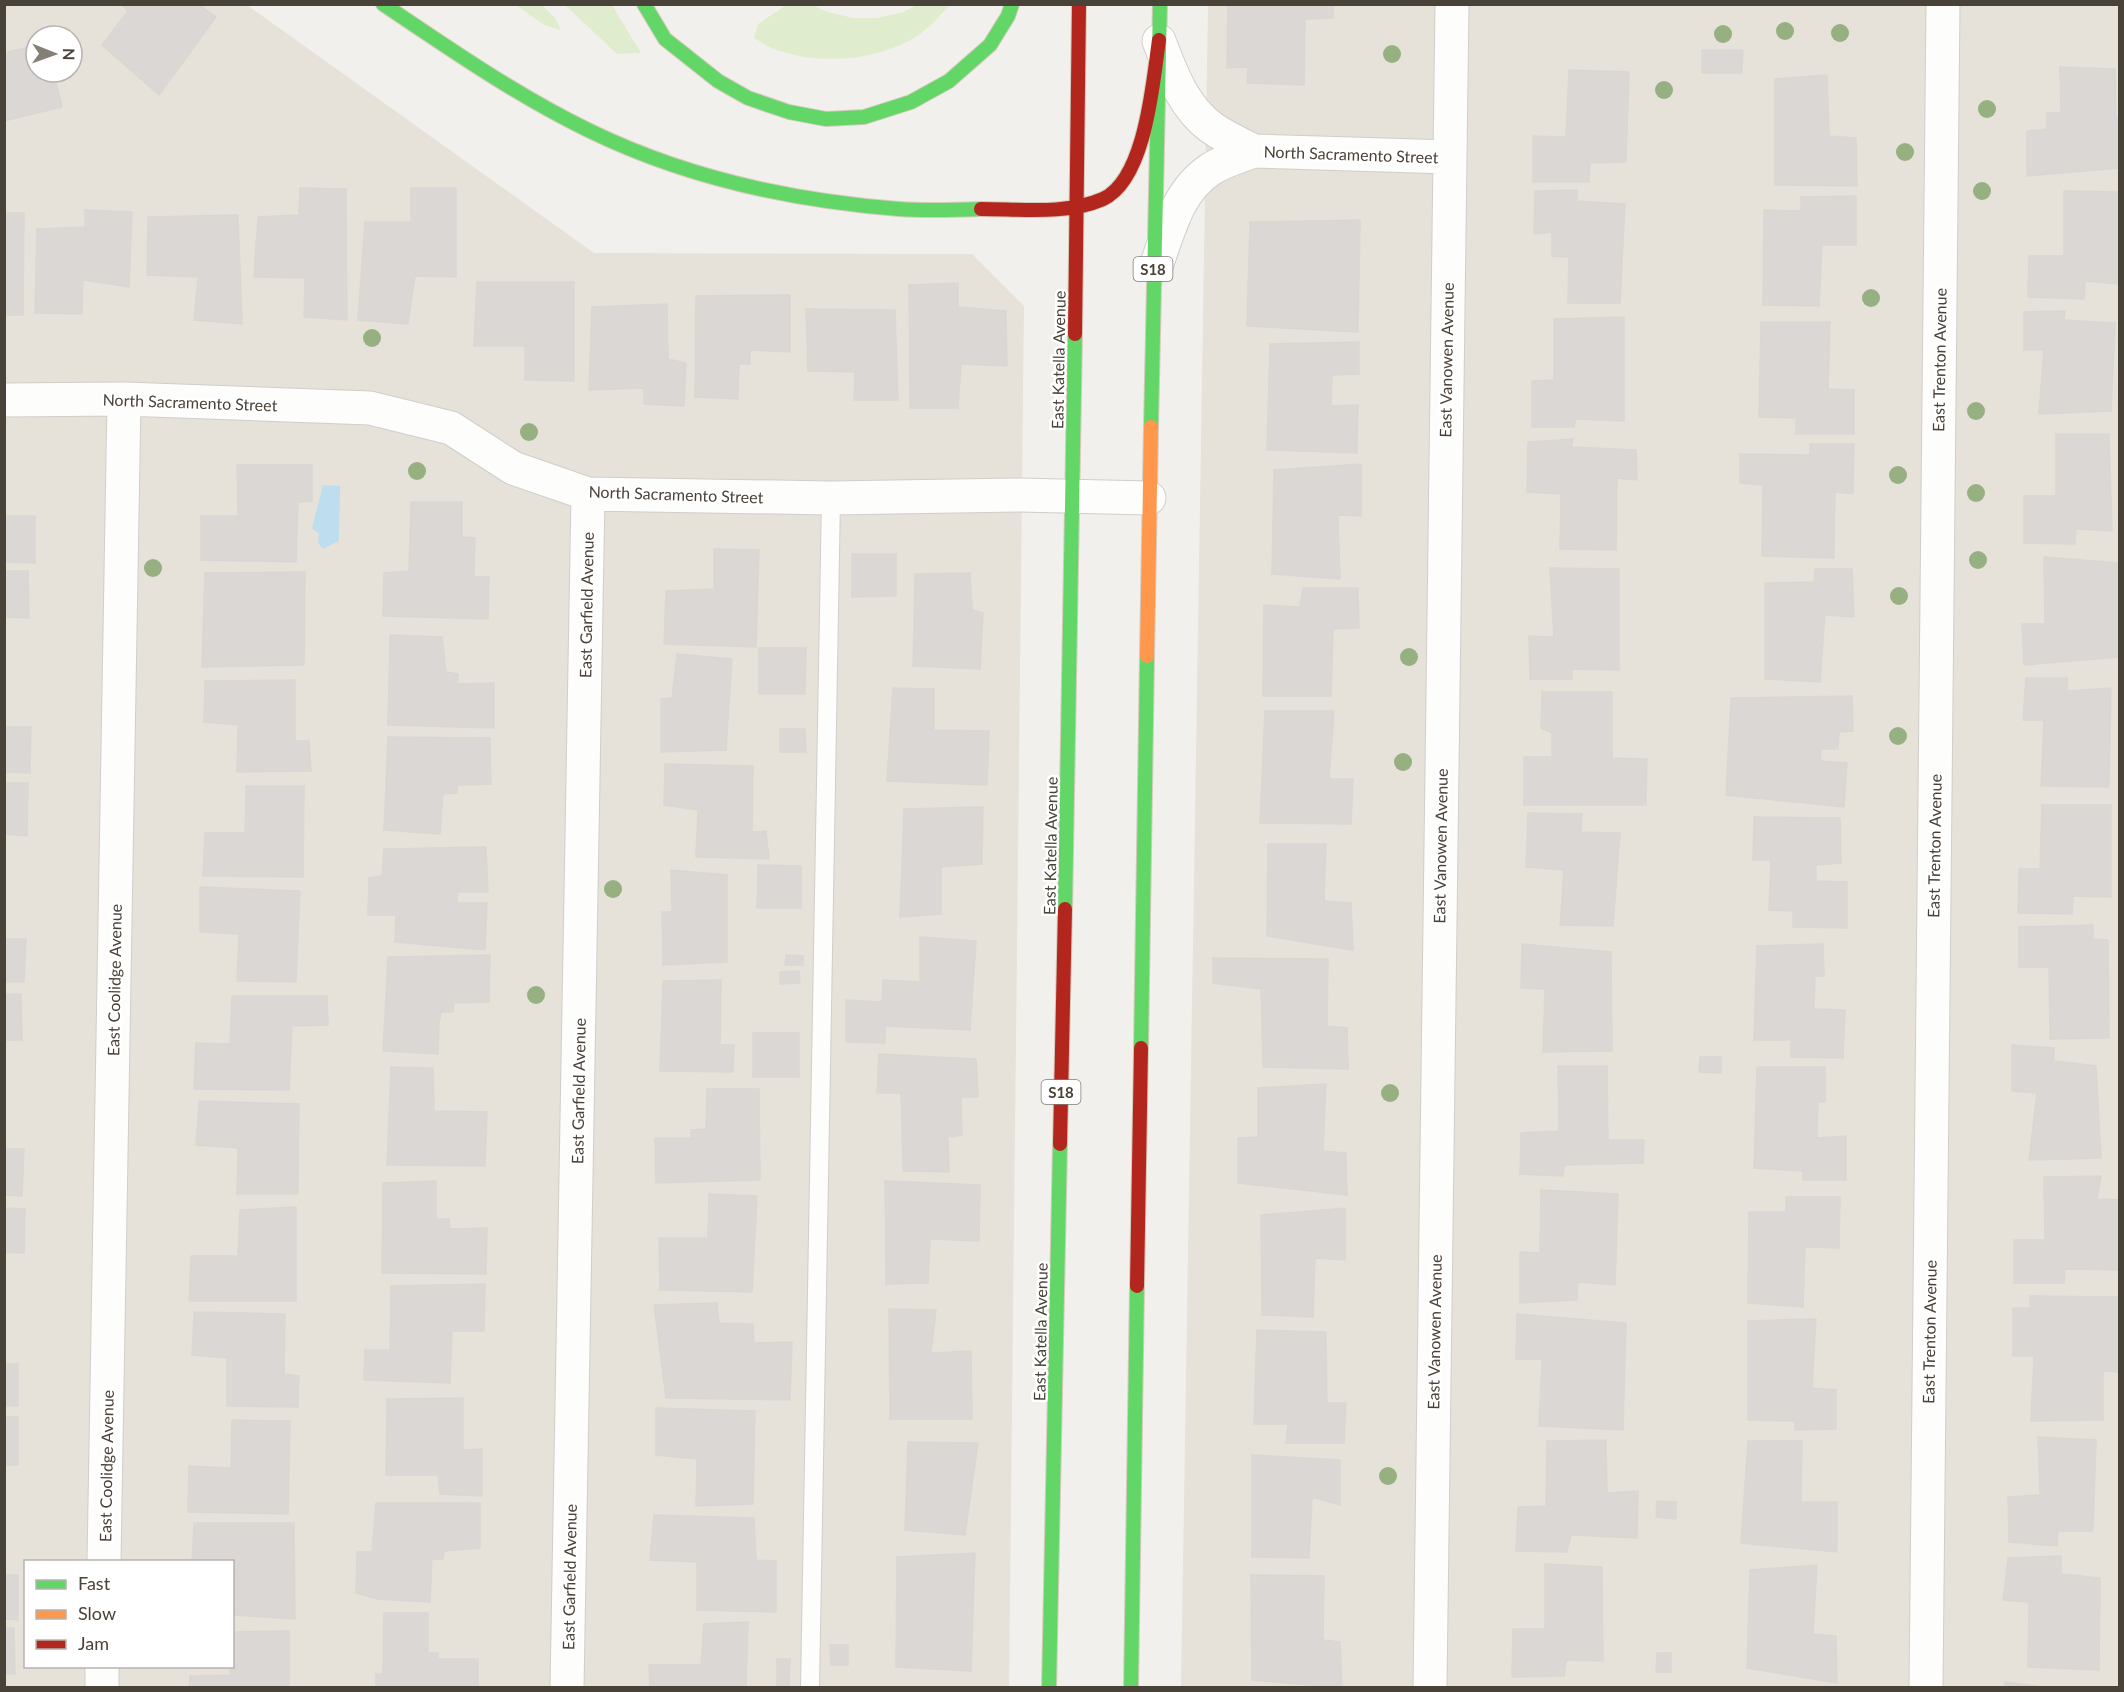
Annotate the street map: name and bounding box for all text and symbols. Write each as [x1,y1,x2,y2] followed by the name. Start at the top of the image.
[24,24,84,84] north arrow
[60,48,79,61] text: N
[1263,141,1439,167] street label: North Sacramento Street
[1134,257,1172,281] road number: S18
[1435,282,1457,438] street label: East Vanowen Avenue
[1928,288,1950,432] street label: East Trenton Avenue
[1047,291,1069,429] street label: East Katella Avenue
[102,389,278,415] street label: North Sacramento Street
[588,481,764,507] street label: North Sacramento Street
[575,532,597,678] street label: East Garfield Avenue
[1429,768,1451,924] street label: East Vanowen Avenue
[1923,774,1945,918] street label: East Trenton Avenue
[1039,777,1061,915] street label: East Katella Avenue
[103,904,125,1056] street label: East Coolidge Avenue
[567,1018,589,1164] street label: East Garfield Avenue
[1042,1080,1080,1104] road number: S18
[1423,1254,1445,1410] street label: East Vanowen Avenue
[1918,1260,1940,1404] street label: East Trenton Avenue
[1029,1263,1051,1401] street label: East Katella Avenue
[95,1390,117,1542] street label: East Coolidge Avenue
[558,1504,580,1650] street label: East Garfield Avenue
[24,1560,234,1668] legend
[78,1572,111,1594] text: Fast
[78,1602,116,1624] text: Slow
[78,1632,109,1654] text: Jam

